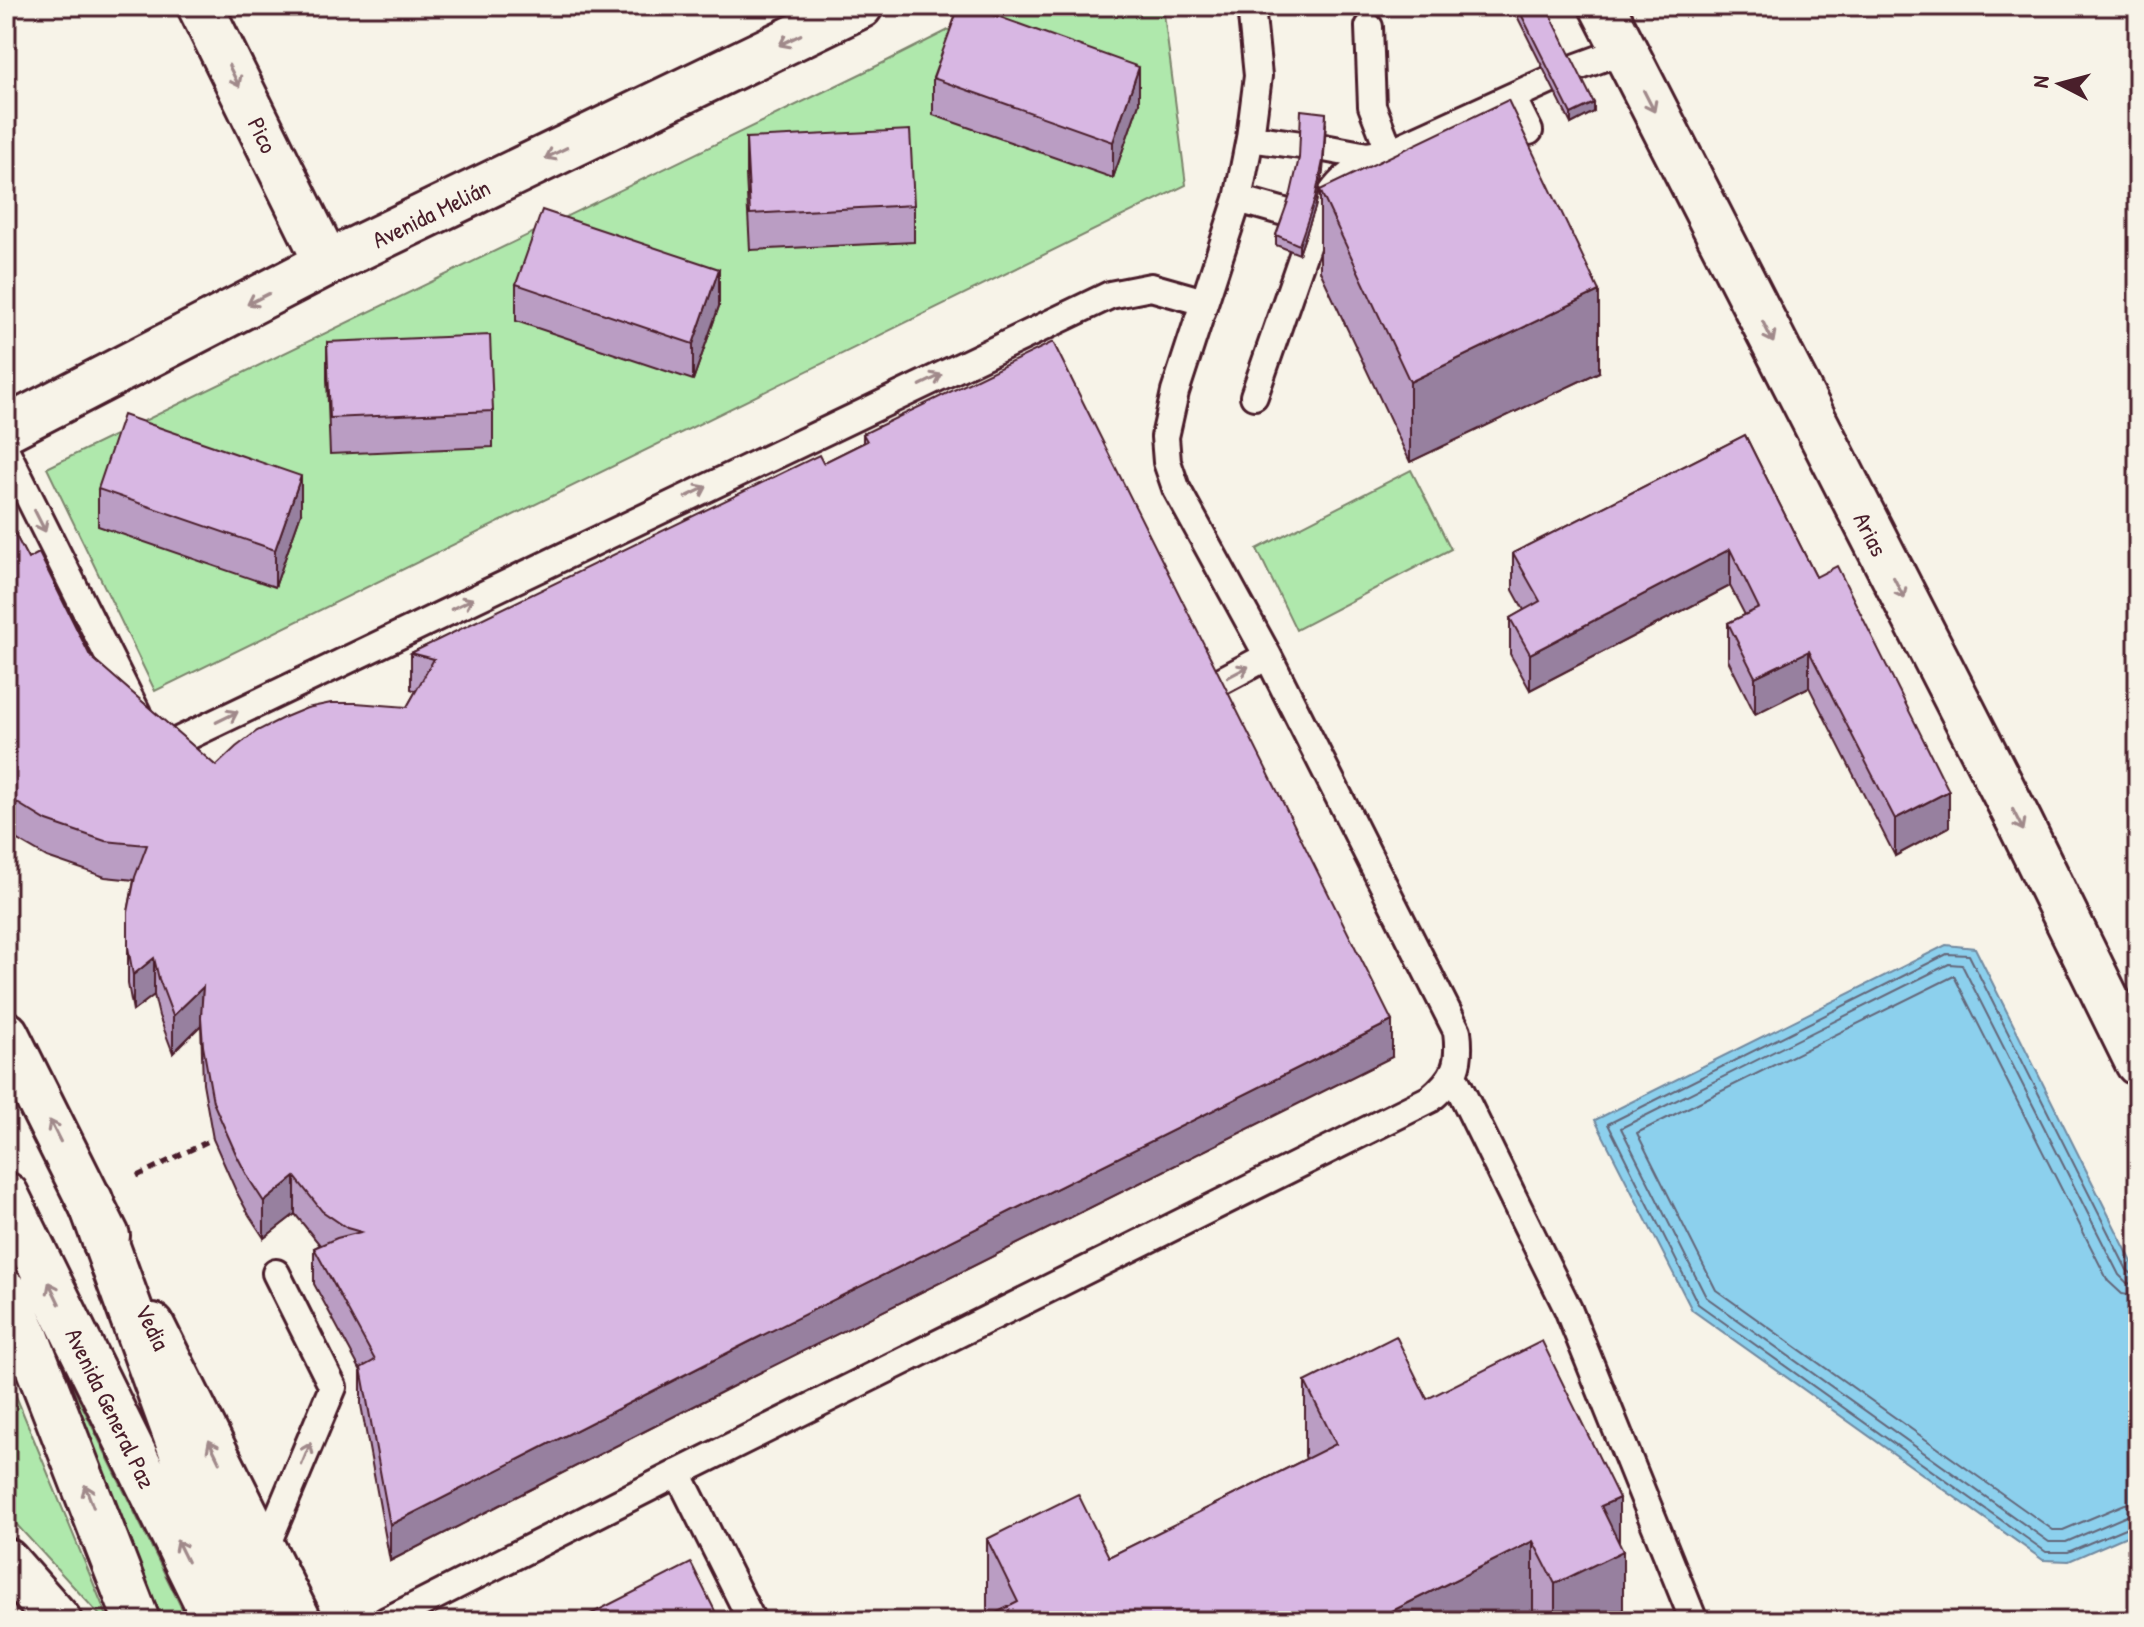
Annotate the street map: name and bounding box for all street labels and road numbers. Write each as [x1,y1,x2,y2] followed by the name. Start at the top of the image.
[241,112,285,158] street label: Pico
[367,171,495,255] street label: Avenida Melián
[1847,507,1895,561] street label: Arias
[128,1299,178,1355] street label: Vedia
[58,1323,164,1493] street label: Avenida General Paz

